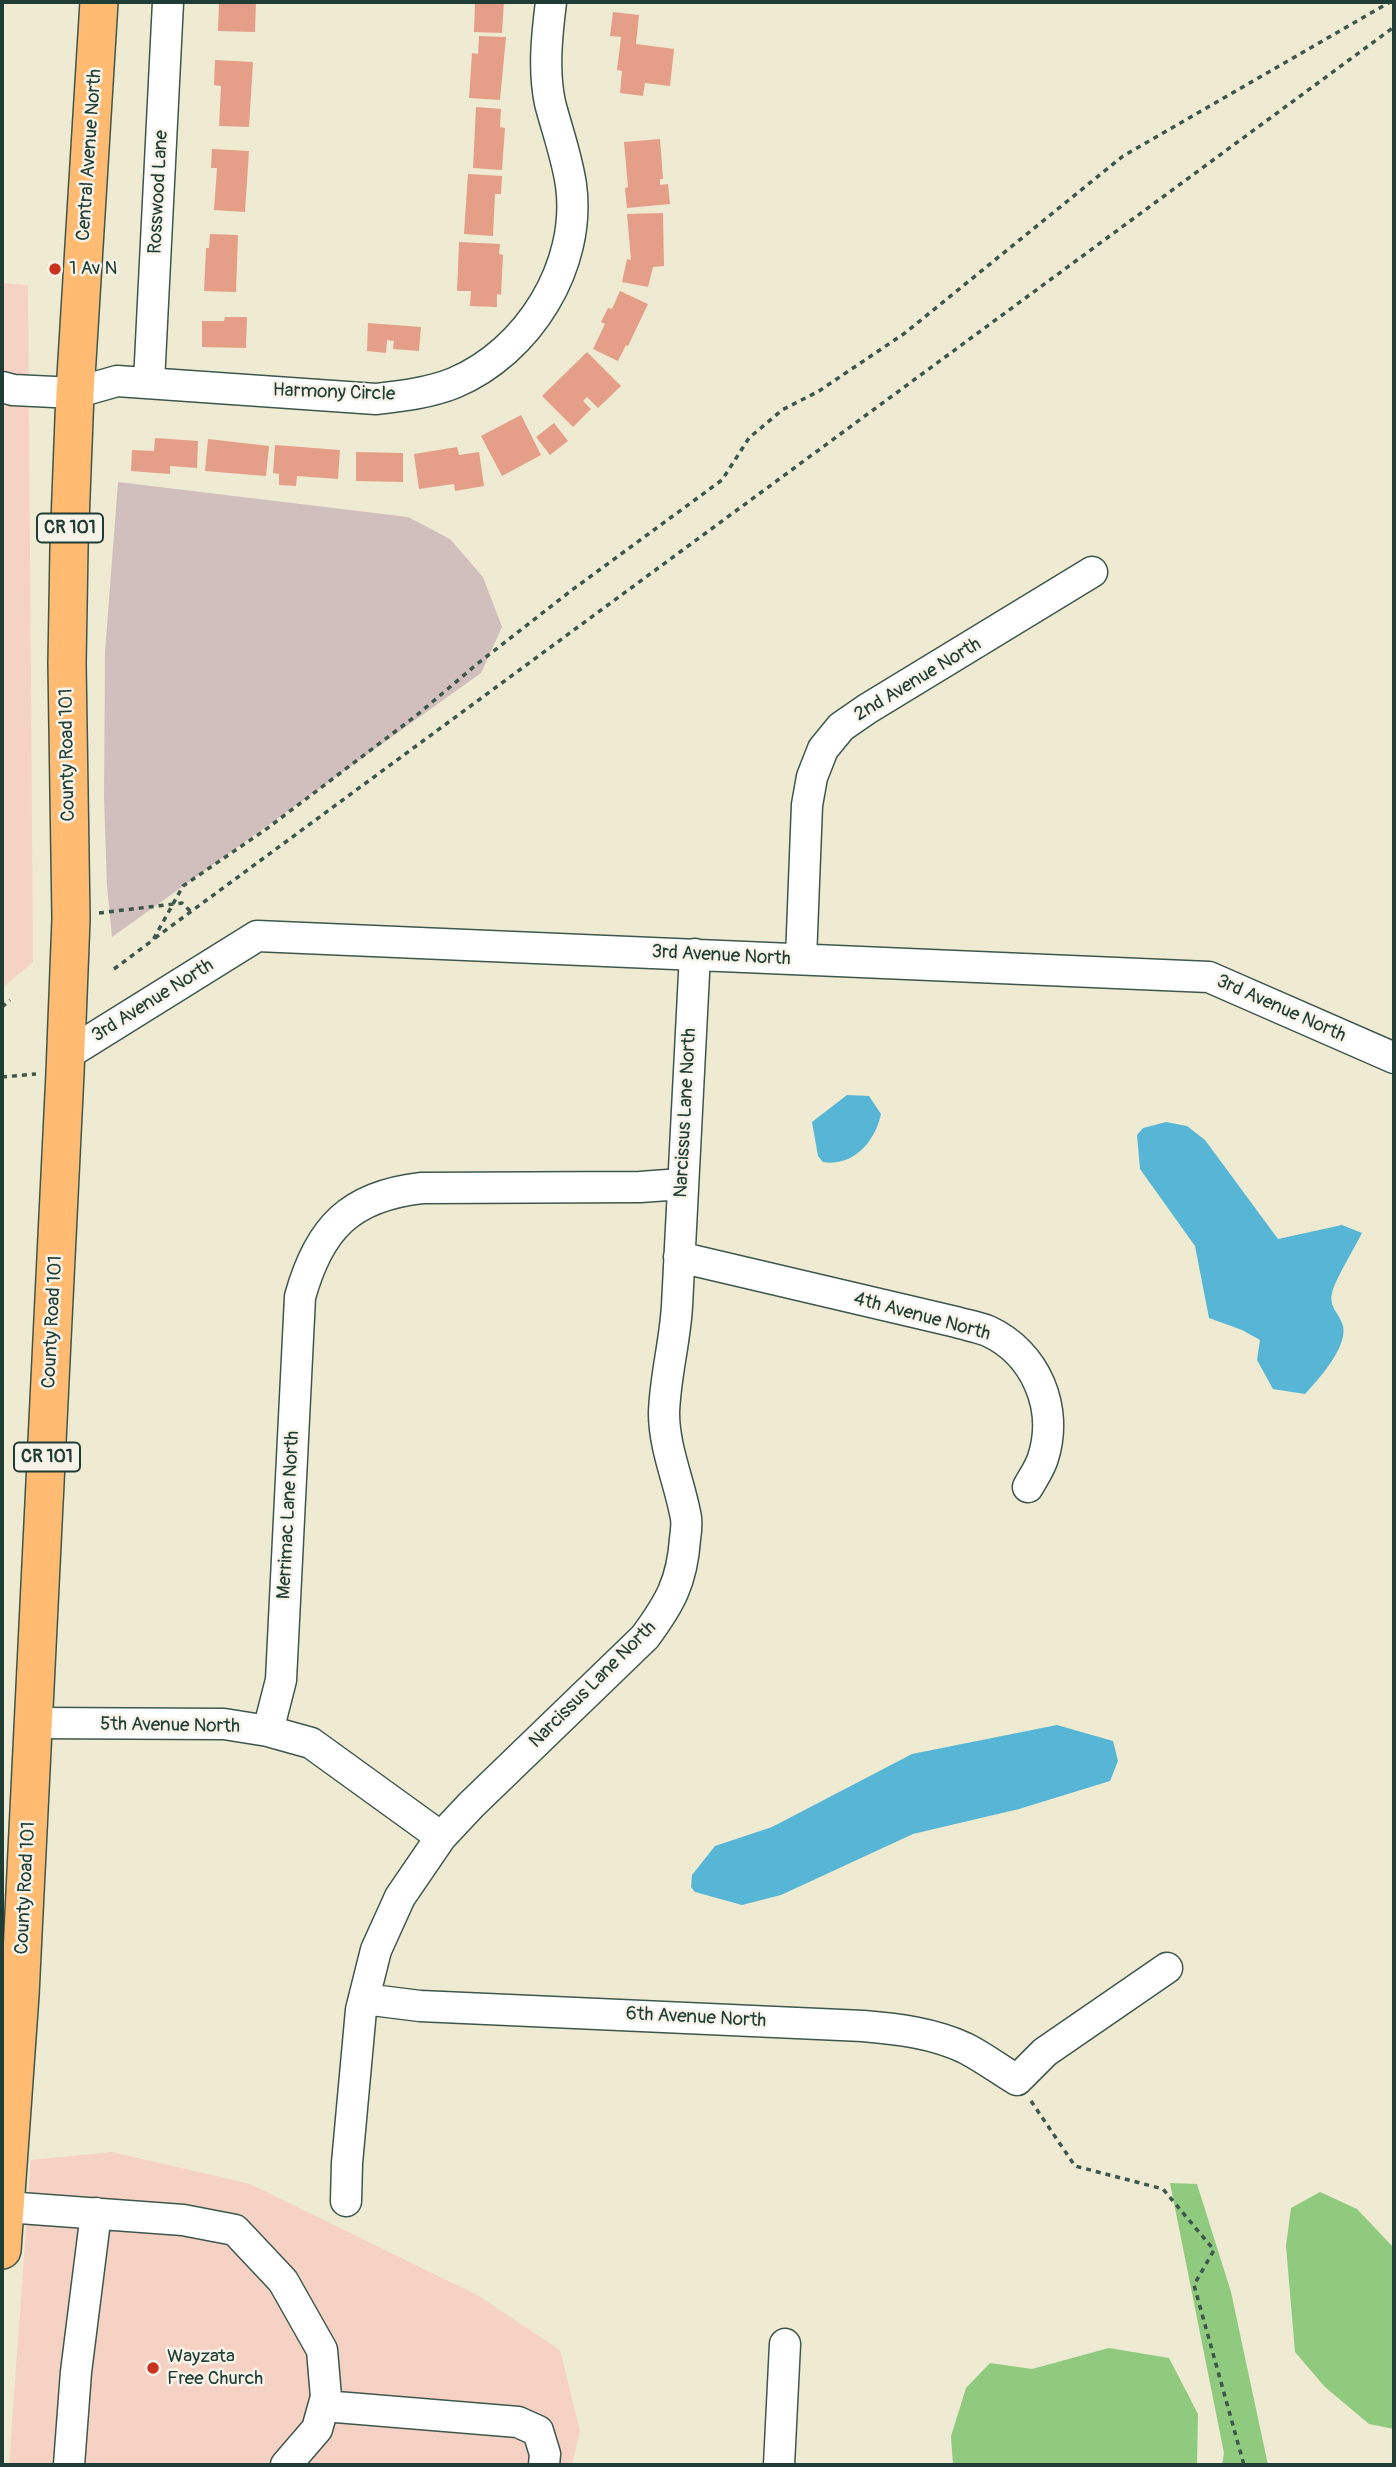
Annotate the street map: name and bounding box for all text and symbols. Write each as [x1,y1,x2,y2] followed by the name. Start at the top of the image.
[73,68,107,242] street label: Central Avenue North
[144,130,174,254] street label: Rosswood Lane
[69,258,117,280] place label: 1 Av N
[47,261,63,277] marker: 1 Av N
[272,379,396,407] street label: Harmony Circle
[37,514,103,542] road number: CR 101
[851,633,985,727] street label: 2nd Avenue North
[55,688,81,822] street label: County Road 101
[651,941,791,971] street label: 3rd Avenue North
[88,954,218,1048] street label: 3rd Avenue North
[1213,970,1349,1048] street label: 3rd Avenue North
[670,1028,702,1198] street label: Narcissus Lane North
[38,1255,68,1389] street label: County Road 101
[851,1288,993,1346] street label: 4th Avenue North
[273,1430,305,1600] street label: Merrimac Lane North
[14,1442,80,1472] road number: CR 101
[525,1617,661,1753] street label: Narcissus Lane North
[100,1713,240,1739] street label: 5th Avenue North
[11,1821,41,1955] street label: County Road 101
[625,2003,767,2033] street label: 6th Avenue North
[167,2346,263,2390] place label: Wayzata Free Church
[145,2360,161,2376] marker: Wayzata Free Church

